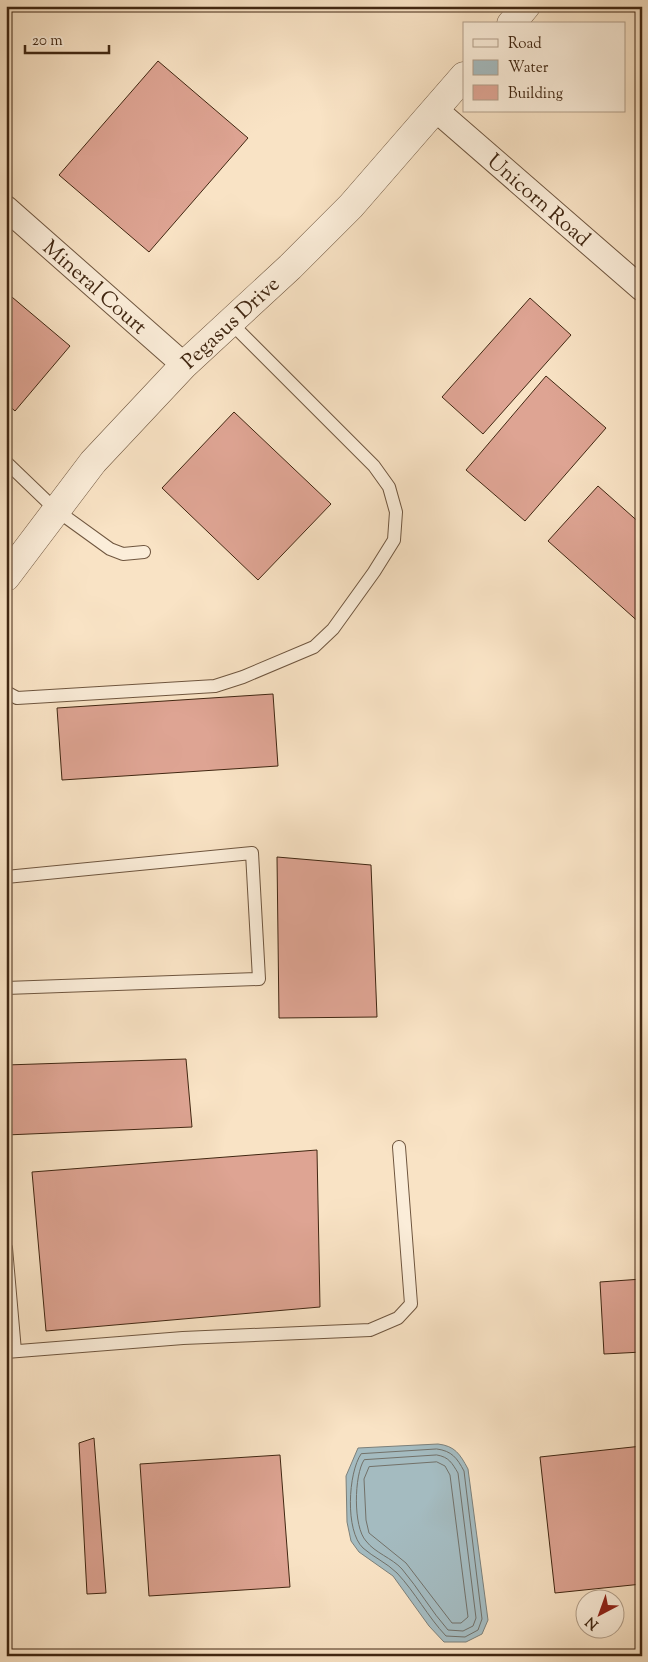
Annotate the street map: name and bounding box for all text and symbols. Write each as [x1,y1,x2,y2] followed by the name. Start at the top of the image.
[25,22,109,54] scale bar
[463,22,626,112] legend
[32,31,63,52] text: 20 m
[508,34,542,55] text: Road
[508,58,549,79] text: Water
[508,84,563,105] text: Building
[480,148,596,255] street label: Unicorn Road
[35,234,153,343] street label: Mineral Court
[176,271,287,377] street label: Pegasus Drive
[576,1590,626,1640] north arrow
[582,1611,604,1634] text: N

